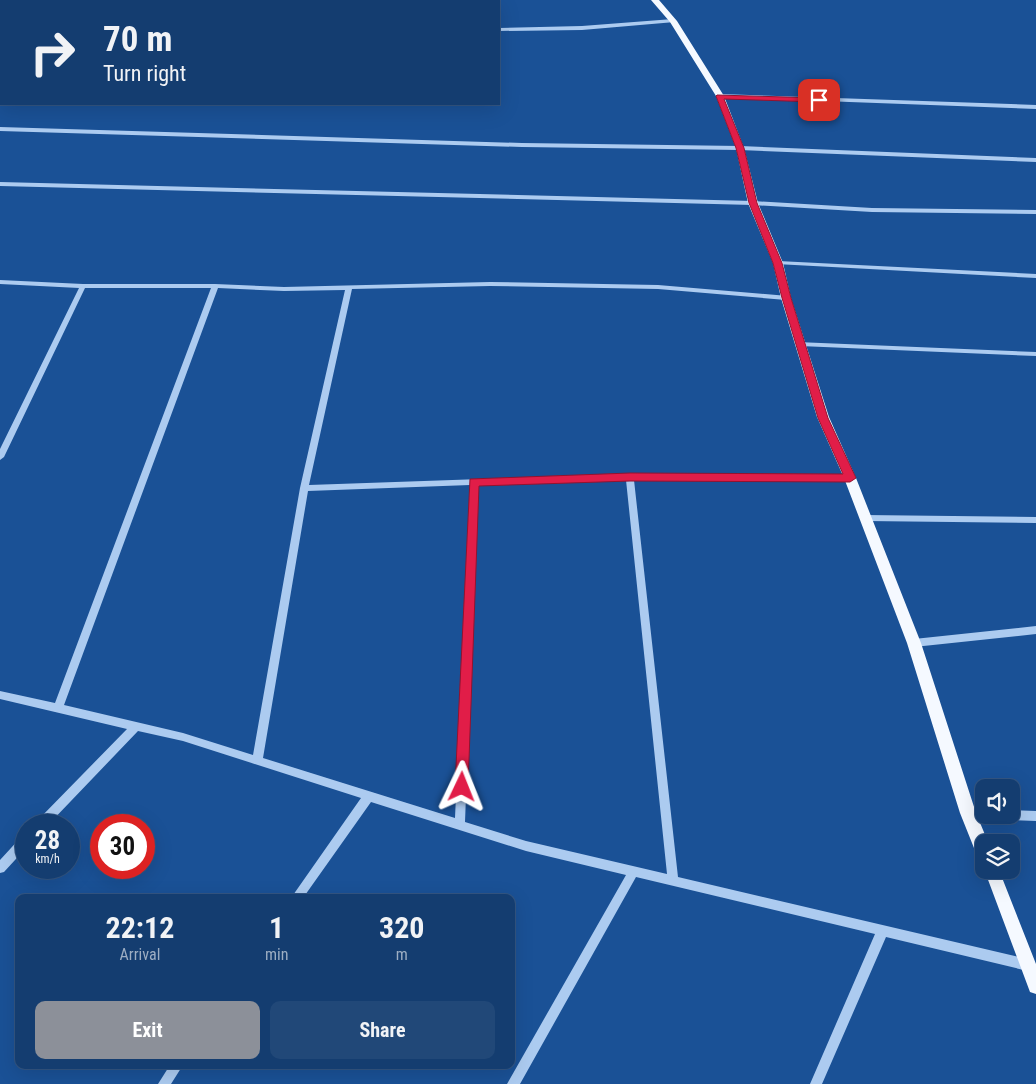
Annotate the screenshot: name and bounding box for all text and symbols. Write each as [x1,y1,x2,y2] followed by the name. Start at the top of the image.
[103,19,172,60] text: 70 m
[20,20,85,85] icon: right
[103,61,186,86] text: Turn right
[798,79,840,121] pin
[805,86,833,114] icon: arrive
[435,760,487,812] position arrow
[975,779,1020,879] map controls
[975,779,1020,824] button: sound
[90,814,155,879] speed limit sign: 30
[35,826,60,855] text: 28
[975,834,1020,879] button: layers
[35,852,60,866] text: km/h
[106,910,174,945] text: 22:12
[269,910,284,945] text: 1
[379,910,424,945] text: 320
[120,945,160,964] text: Arrival
[265,945,288,964] text: min
[396,945,408,964] text: m
[35,1001,260,1059] button: Exit
[270,1001,495,1059] button: Share

